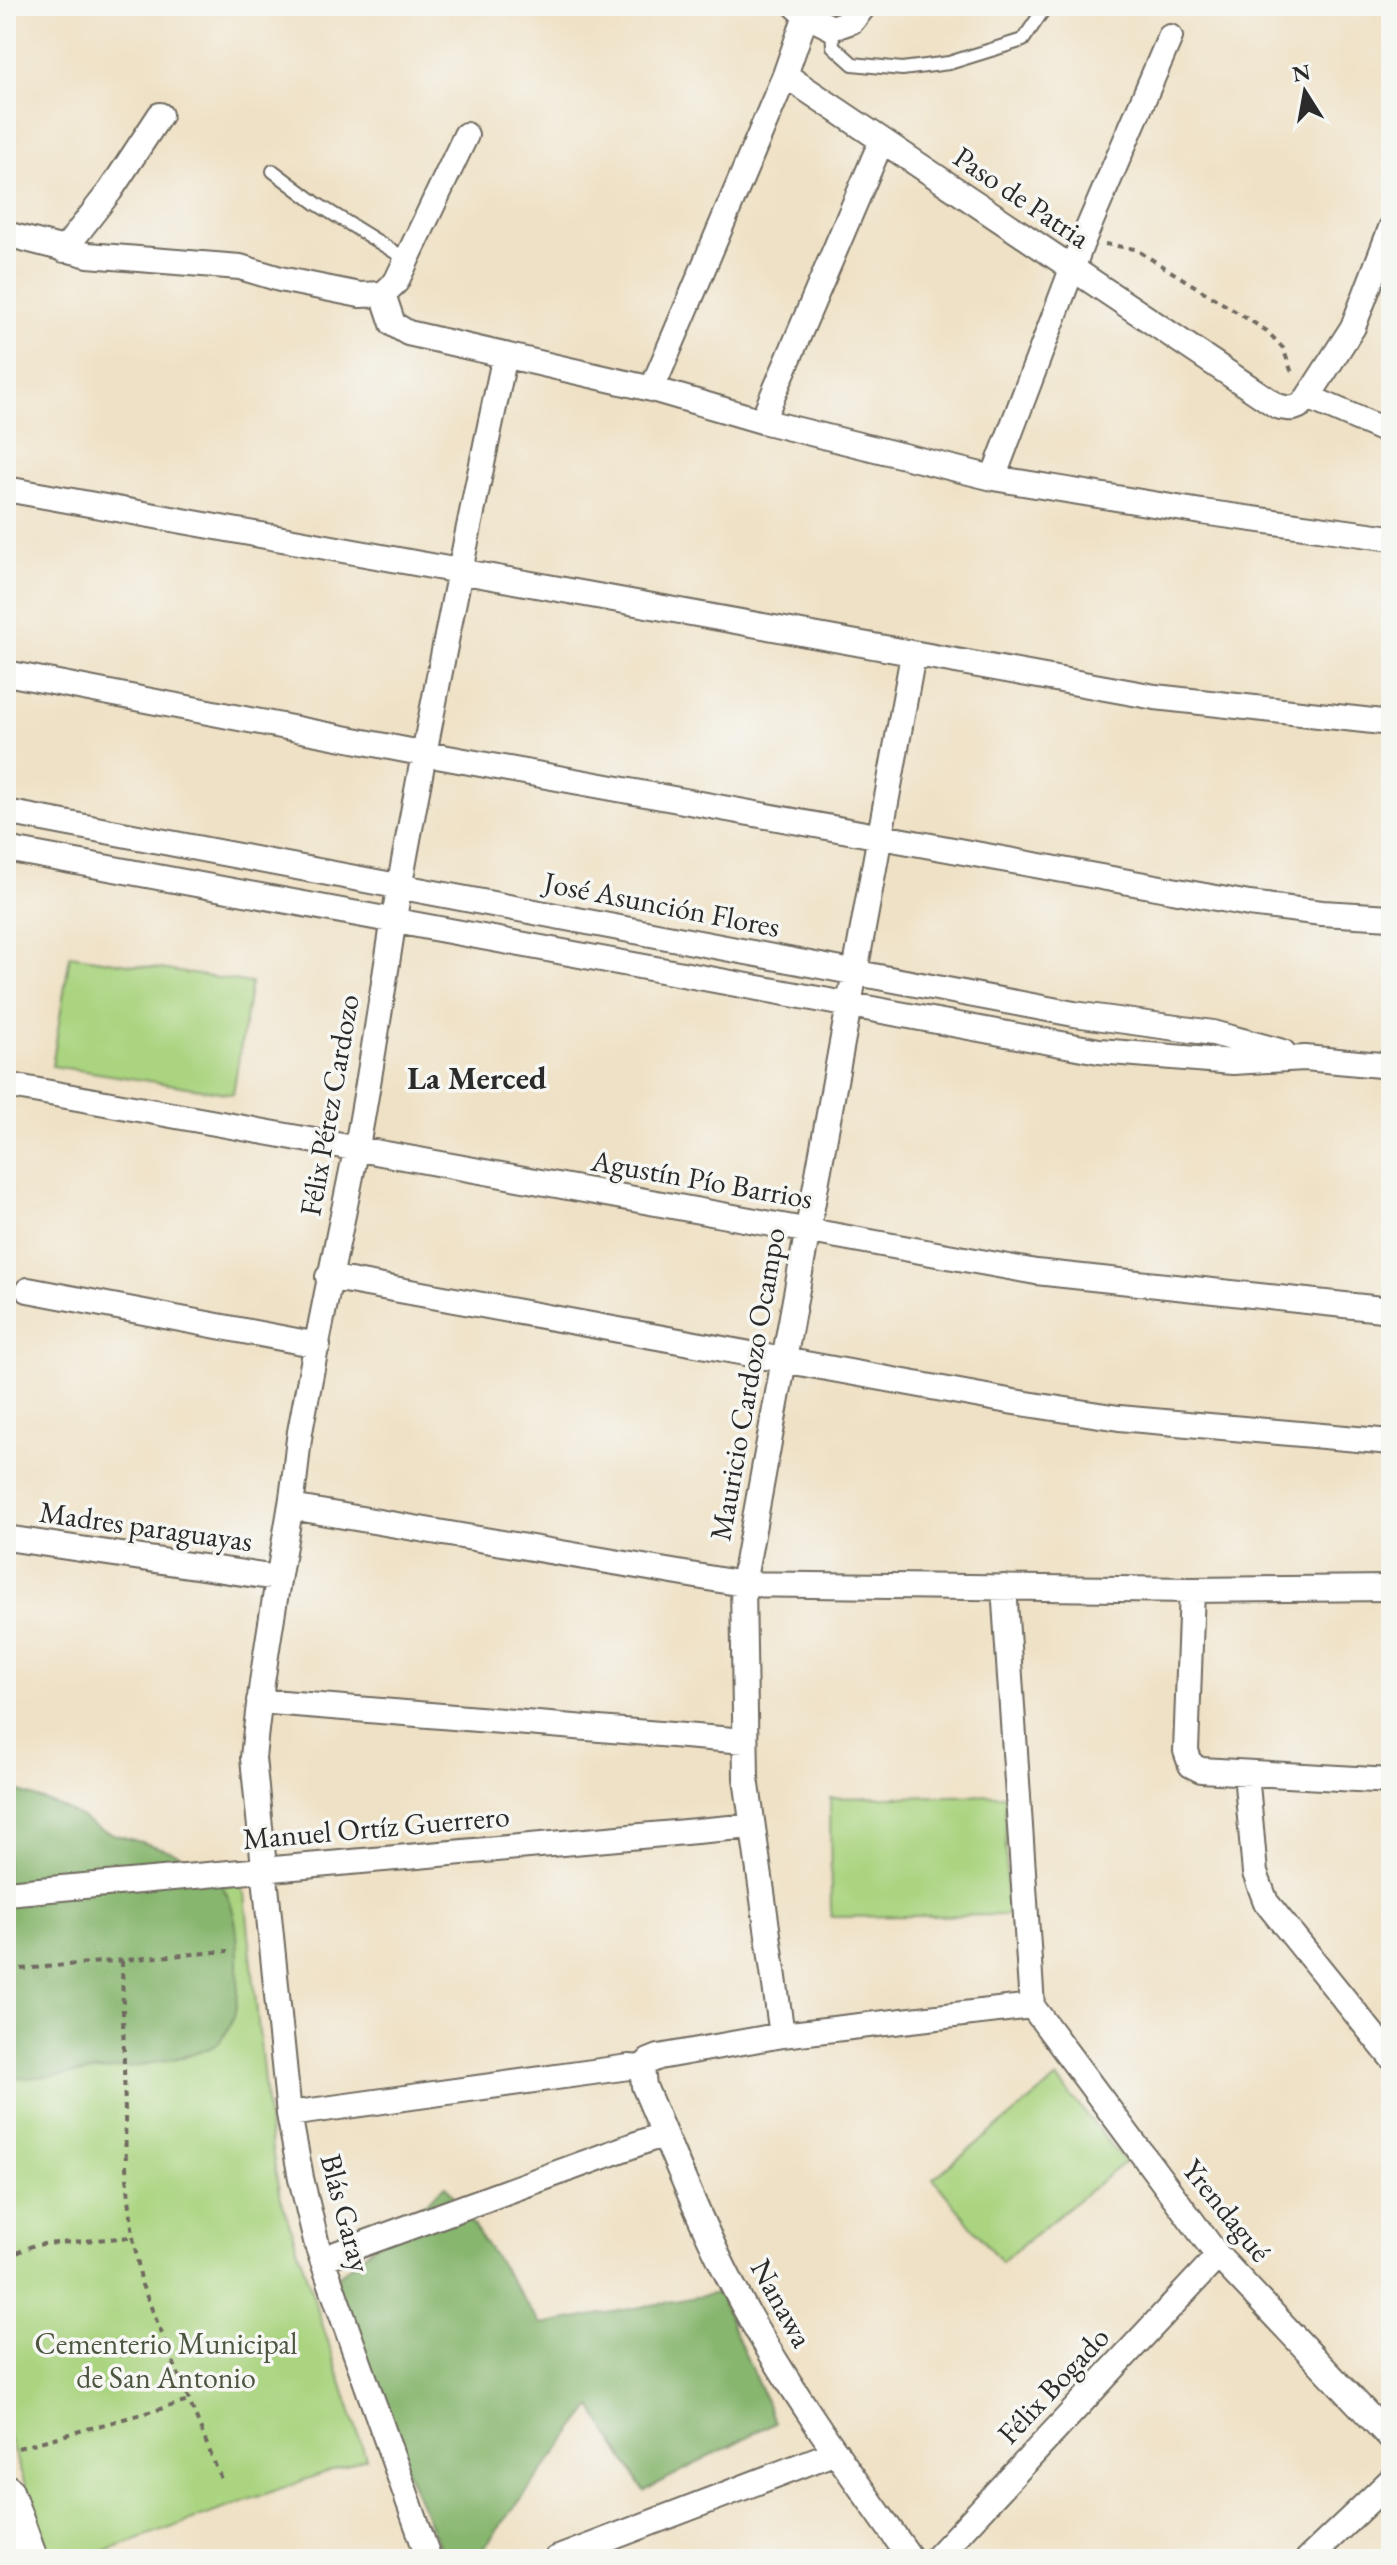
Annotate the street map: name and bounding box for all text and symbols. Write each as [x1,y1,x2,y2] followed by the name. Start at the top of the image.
[1265,52,1345,132] north arrow
[1290,57,1313,89] text: N
[946,137,1098,257] street label: Paso de Patria
[538,861,783,946] street label: José Asunción Flores
[290,991,368,1219] street label: Félix Pérez Cardozo
[407,1057,547,1099] district label: La Merced
[587,1140,816,1218] street label: Agustín Pío Barrios
[700,1224,794,1544] street label: Mauricio Cardozo Ocampo
[37,1492,255,1560] street label: Madres paraguayas
[241,1796,511,1858] street label: Manuel Ortíz Guerrero
[311,2149,381,2277] street label: Blás Garay
[1174,2151,1280,2269] street label: Yrendagué
[742,2252,822,2354] street label: Nanawa
[989,2318,1117,2452] street label: Félix Bogado
[35,2324,297,2397] park label: Cementerio Municipal de San Antonio

